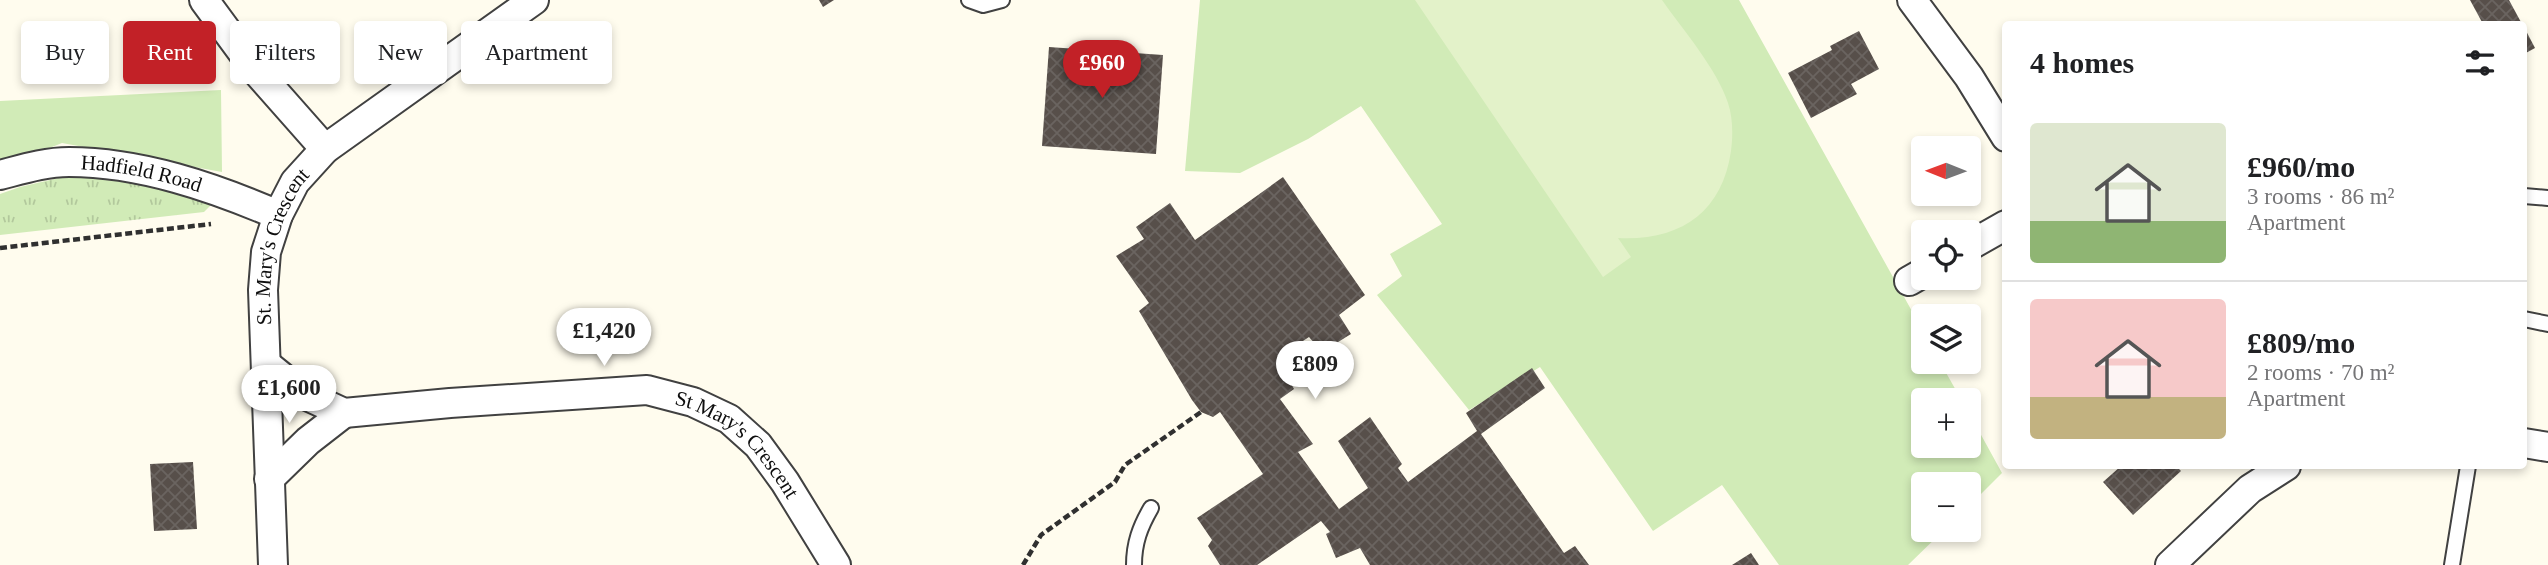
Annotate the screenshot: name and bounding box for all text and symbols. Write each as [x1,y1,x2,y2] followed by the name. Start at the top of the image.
[21,21,109,84] chip: Buy
[123,21,216,84] chip: Rent
[230,21,340,84] chip: Filters
[354,21,447,84] chip: New
[461,21,612,84] chip: Apartment
[1061,41,1143,100] pin: £960
[2461,44,2499,82] icon: filters
[2030,46,2134,79] text: 4 homes
[1079,50,1125,75] text: £960
[1911,136,1981,206] north arrow
[1911,136,1981,542] map controls
[80,150,206,197] street label: Hadfield Road
[2247,150,2355,183] text: £960/mo
[2086,151,2170,235] icon: home
[250,163,314,326] street label: St. Mary's Crescent
[2247,184,2394,209] text: 3 rooms · 86 m²
[2247,210,2345,235] text: Apartment
[1911,220,1981,290] button: locate
[1911,304,1981,374] button: layers
[547,308,661,368] pin: £1,420
[572,318,636,343] text: £1,420
[2247,326,2355,359] text: £809/mo
[2086,327,2170,411] icon: home
[1274,342,1356,401] pin: £809
[1292,351,1338,376] text: £809
[2247,360,2394,385] text: 2 rooms · 70 m²
[232,366,346,425] pin: £1,600
[257,375,321,400] text: £1,600
[673,386,804,503] street label: St Mary's Crescent
[2247,386,2345,411] text: Apartment
[1911,388,1981,458] button: +
[1911,472,1981,542] button: −

